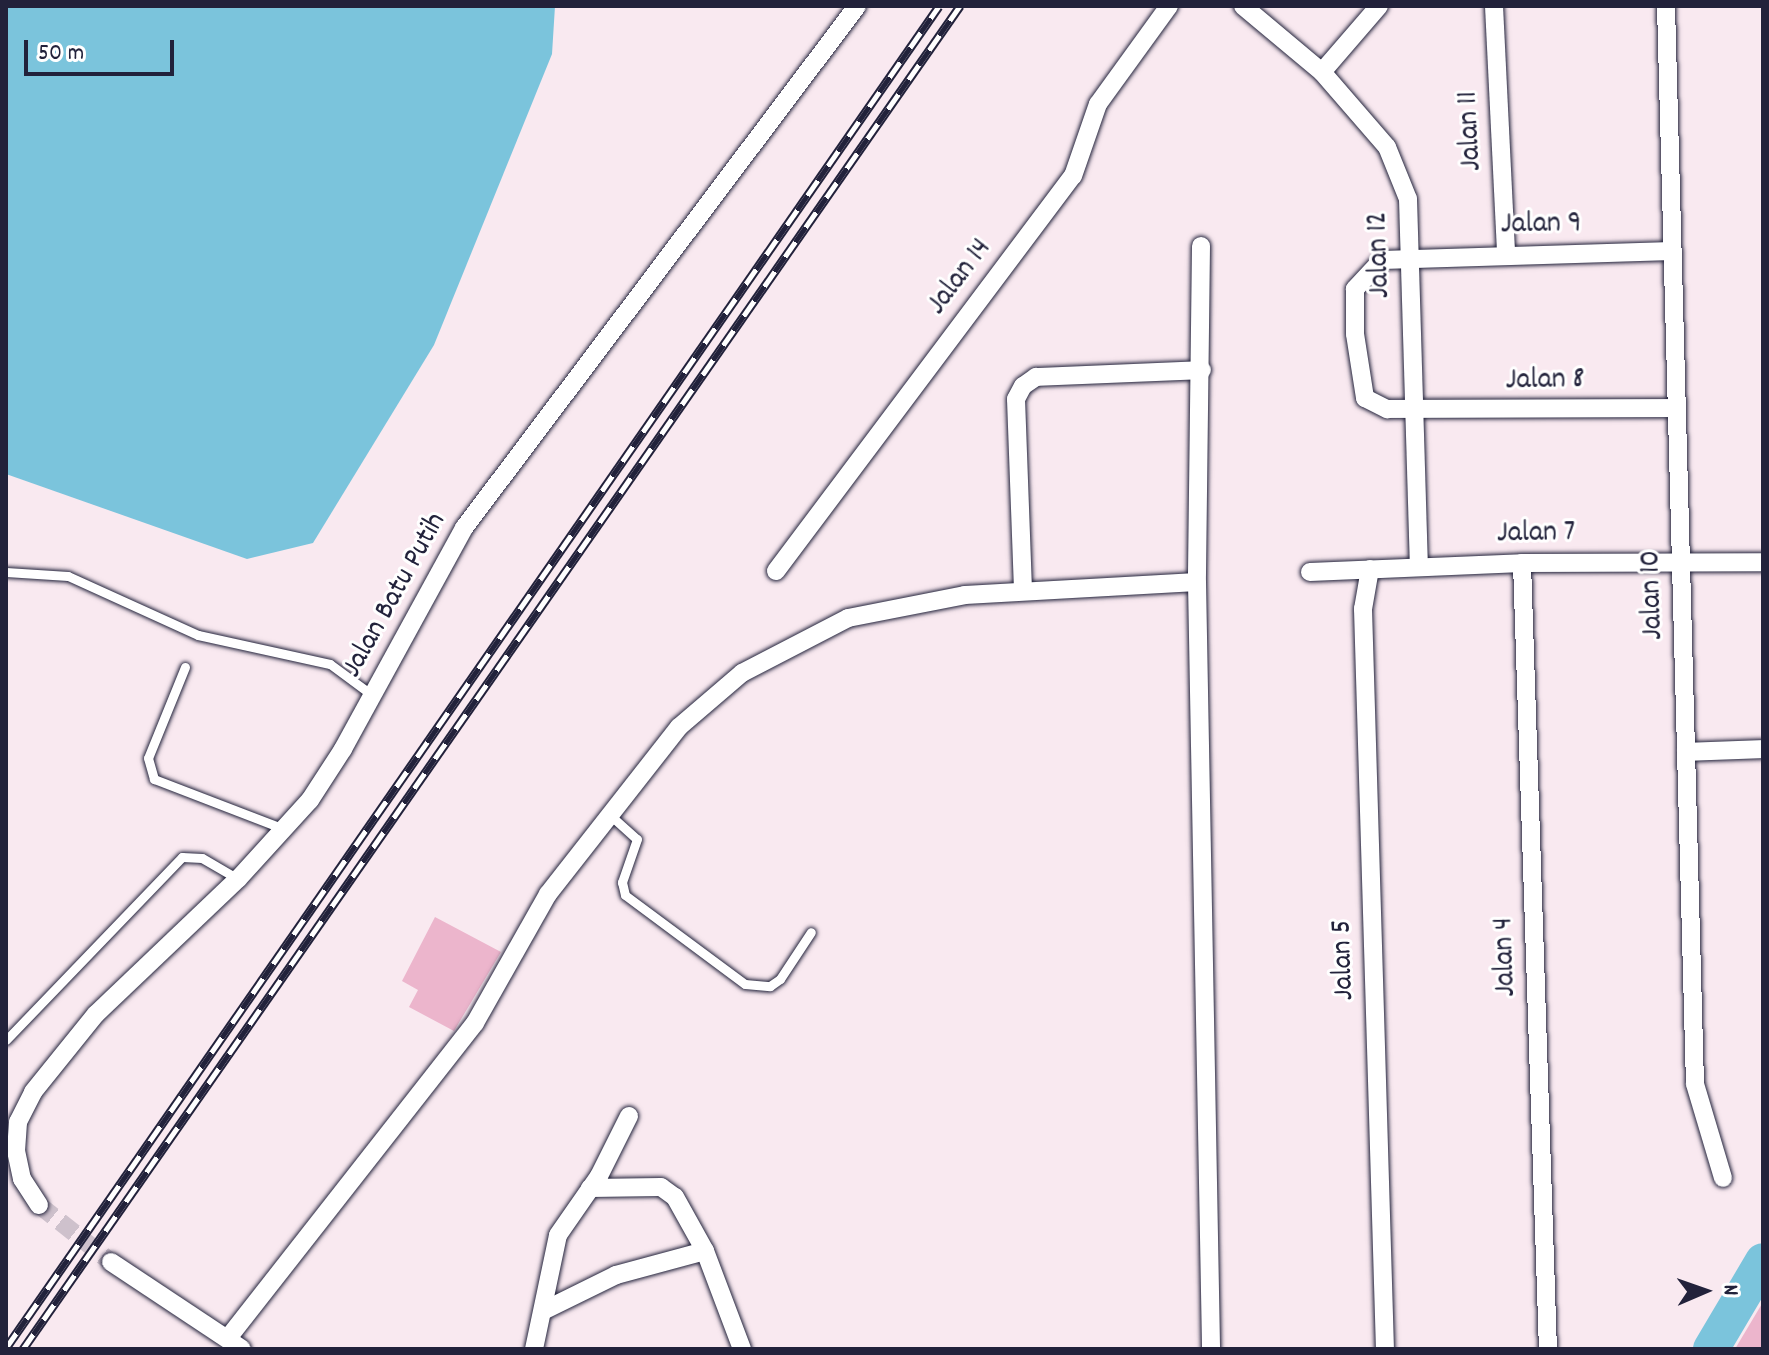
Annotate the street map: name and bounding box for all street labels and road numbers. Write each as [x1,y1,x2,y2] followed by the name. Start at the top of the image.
[1452,90,1492,172] street label: Jalan 11
[1500,207,1582,245] street label: Jalan 9
[1361,211,1401,299] street label: Jalan 12
[921,233,1001,323] street label: Jalan 14
[1505,363,1585,401] street label: Jalan 8
[336,507,456,685] street label: Jalan Batu Putih
[1496,516,1576,554] street label: Jalan 7
[1634,549,1674,641] street label: Jalan 10
[1488,917,1526,997] street label: Jalan 4
[1326,919,1364,1001] street label: Jalan 5

